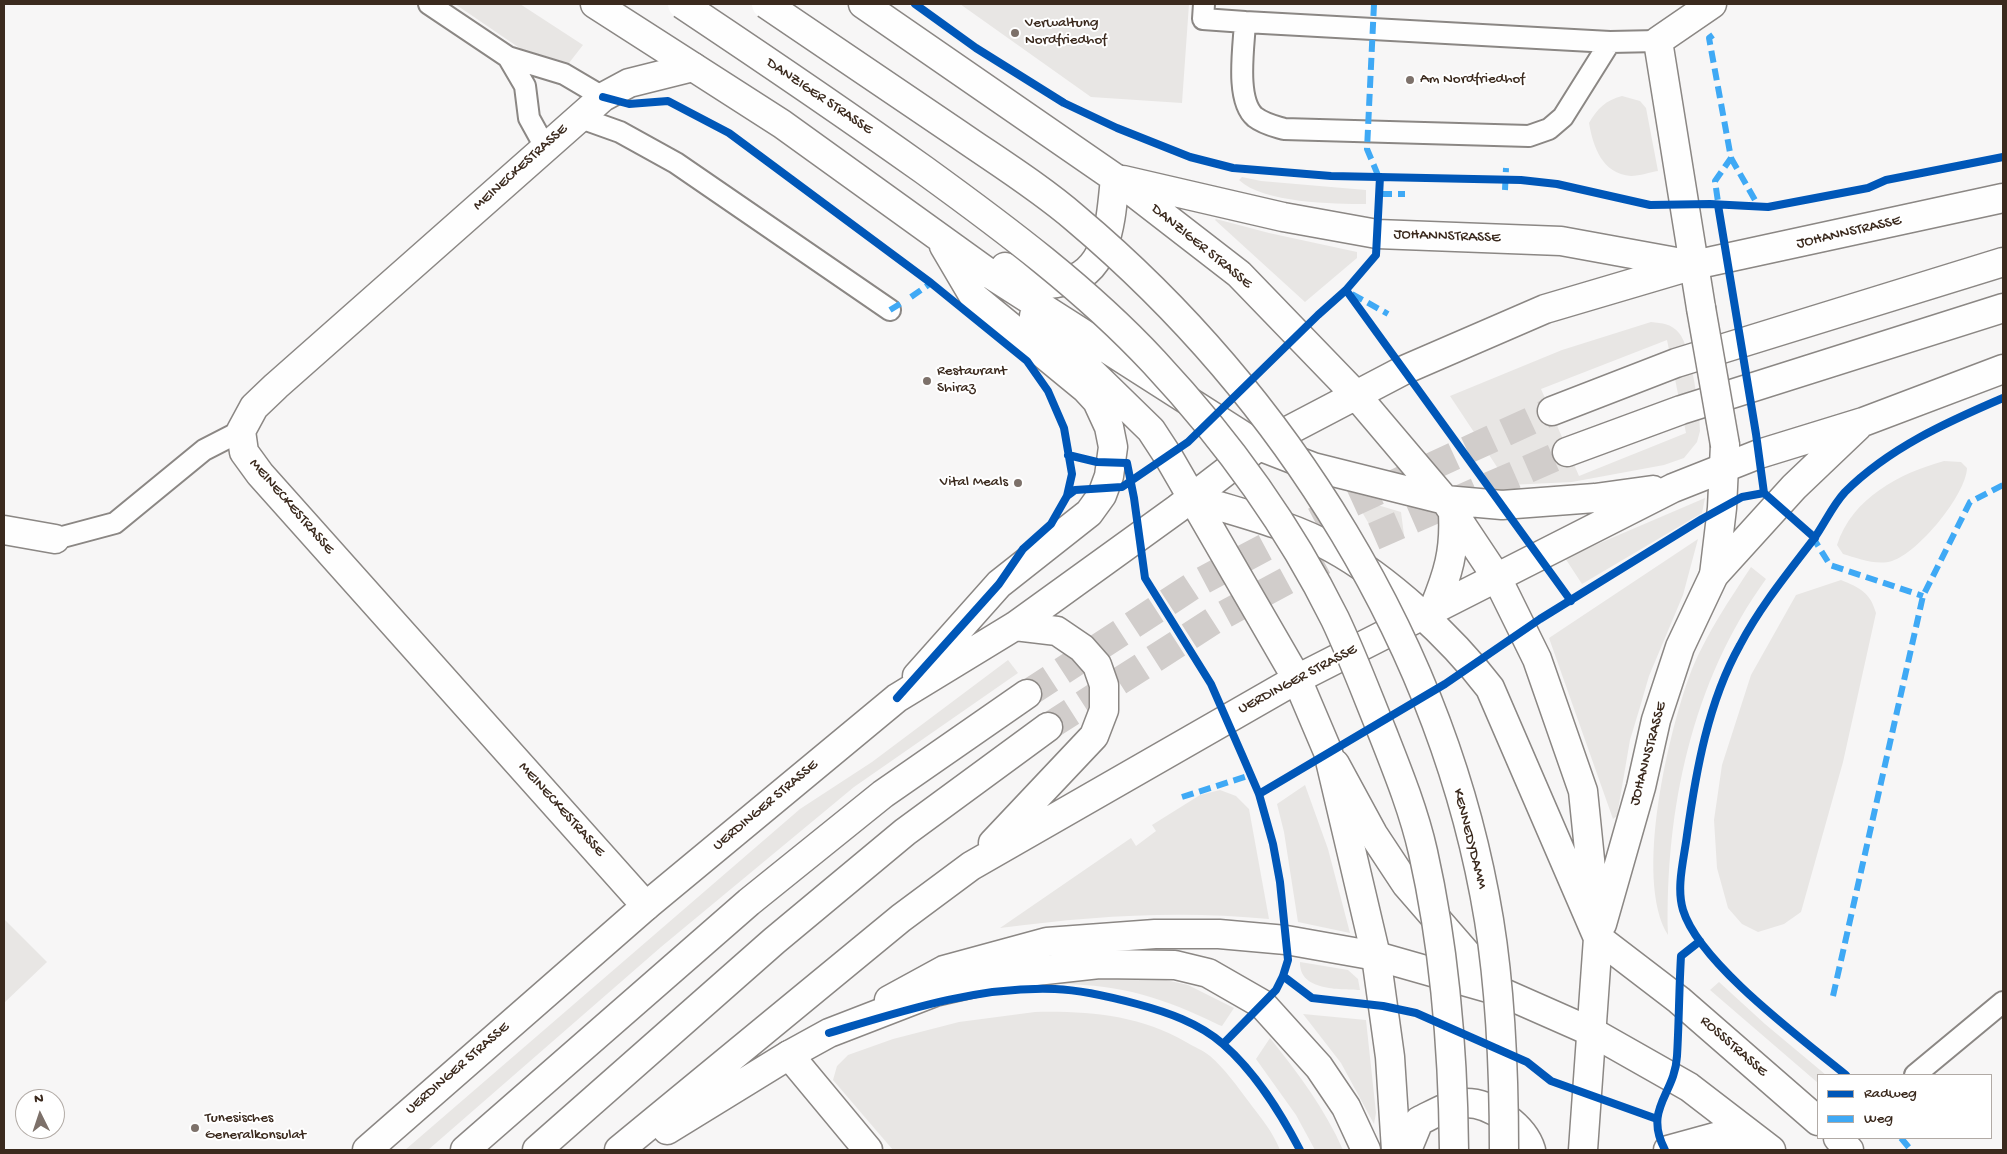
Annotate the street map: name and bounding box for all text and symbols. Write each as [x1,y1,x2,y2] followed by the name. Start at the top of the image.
[1025,15,1107,50] place label: Verwaltung Nordfriedhof
[1009,27,1021,39] marker: Verwaltung Nordfriedhof
[762,55,876,139] street label: DANZIGER STRASSE
[1420,71,1525,89] place label: Am Nordfriedhof
[1404,74,1416,86] marker: Am Nordfriedhof
[470,121,572,215] street label: MEINECKESTRASSE
[1147,201,1255,293] street label: DANZIGER STRASSE
[1795,212,1903,254] street label: JOHANNSTRASSE
[1393,226,1501,248] street label: JOHANNSTRASSE
[937,363,1006,398] place label: Restaurant Shiraz
[921,375,933,387] marker: Restaurant Shiraz
[245,455,337,559] street label: MEINECKESTRASSE
[940,474,1008,492] place label: Vital Meals
[1012,477,1024,489] marker: Vital Meals
[1236,641,1360,719] street label: UERDINGER STRASSE
[1627,700,1671,808] street label: JOHANNSTRASSE
[710,757,822,855] street label: UERDINGER STRASSE
[514,759,608,861] street label: MEINECKESTRASSE
[1448,787,1490,891] street label: KENNEDYDAMM
[1696,1013,1770,1081] street label: ROSSSTRASSE
[402,1019,514,1119] street label: UERDINGER STRASSE
[1817,1074,1992,1139] legend
[1864,1085,1917,1103] text: Radweg
[15,1089,65,1139] north arrow
[34,1091,44,1108] text: N
[205,1110,306,1145] place label: Tunesisches Generalkonsulat
[1864,1110,1893,1128] text: Weg
[189,1122,201,1134] marker: Tunesisches Generalkonsulat

